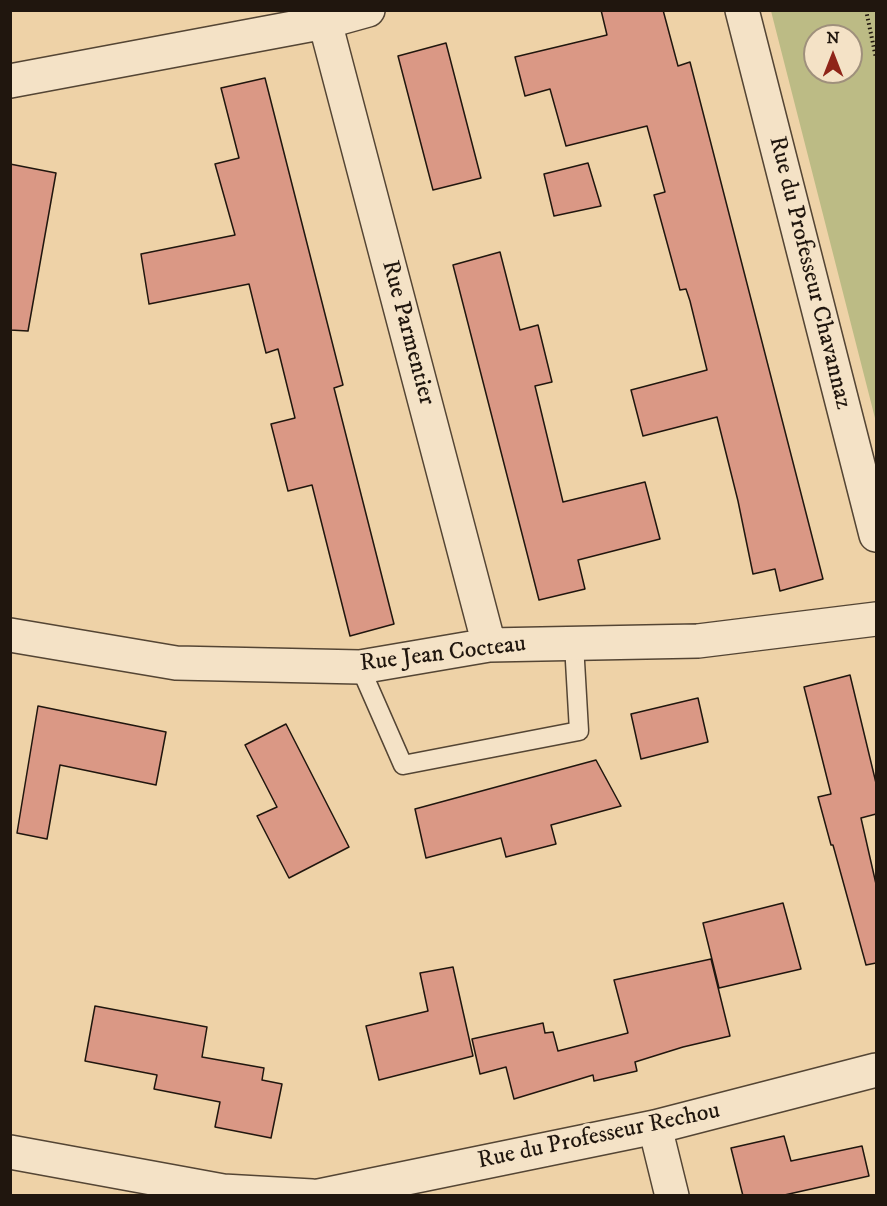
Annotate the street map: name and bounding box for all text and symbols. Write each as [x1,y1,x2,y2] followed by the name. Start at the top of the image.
[803,24,863,84] north arrow
[826,28,840,48] text: N
[761,134,857,412] street label: Rue du Professeur Chavannaz
[374,257,440,409] street label: Rue Parmentier
[358,631,528,679] street label: Rue Jean Cocteau
[475,1097,723,1177] street label: Rue du Professeur Rechou

